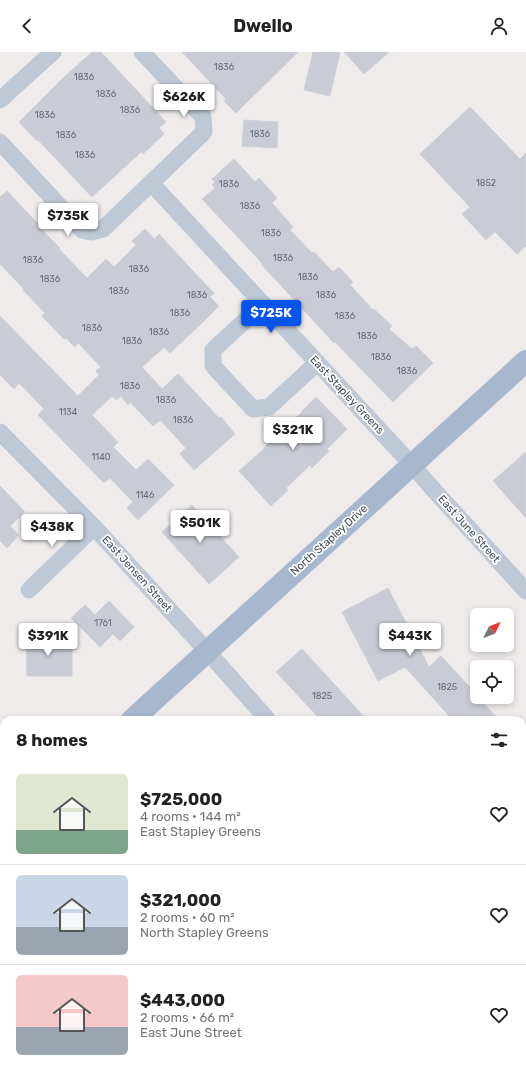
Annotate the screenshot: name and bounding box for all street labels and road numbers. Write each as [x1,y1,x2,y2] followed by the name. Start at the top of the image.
[307,353,387,437] street label: East Stapley Greens
[435,493,503,566] street label: East June Street
[288,502,370,578] street label: North Stapley Drive
[99,533,175,615] street label: East Jensen Street

